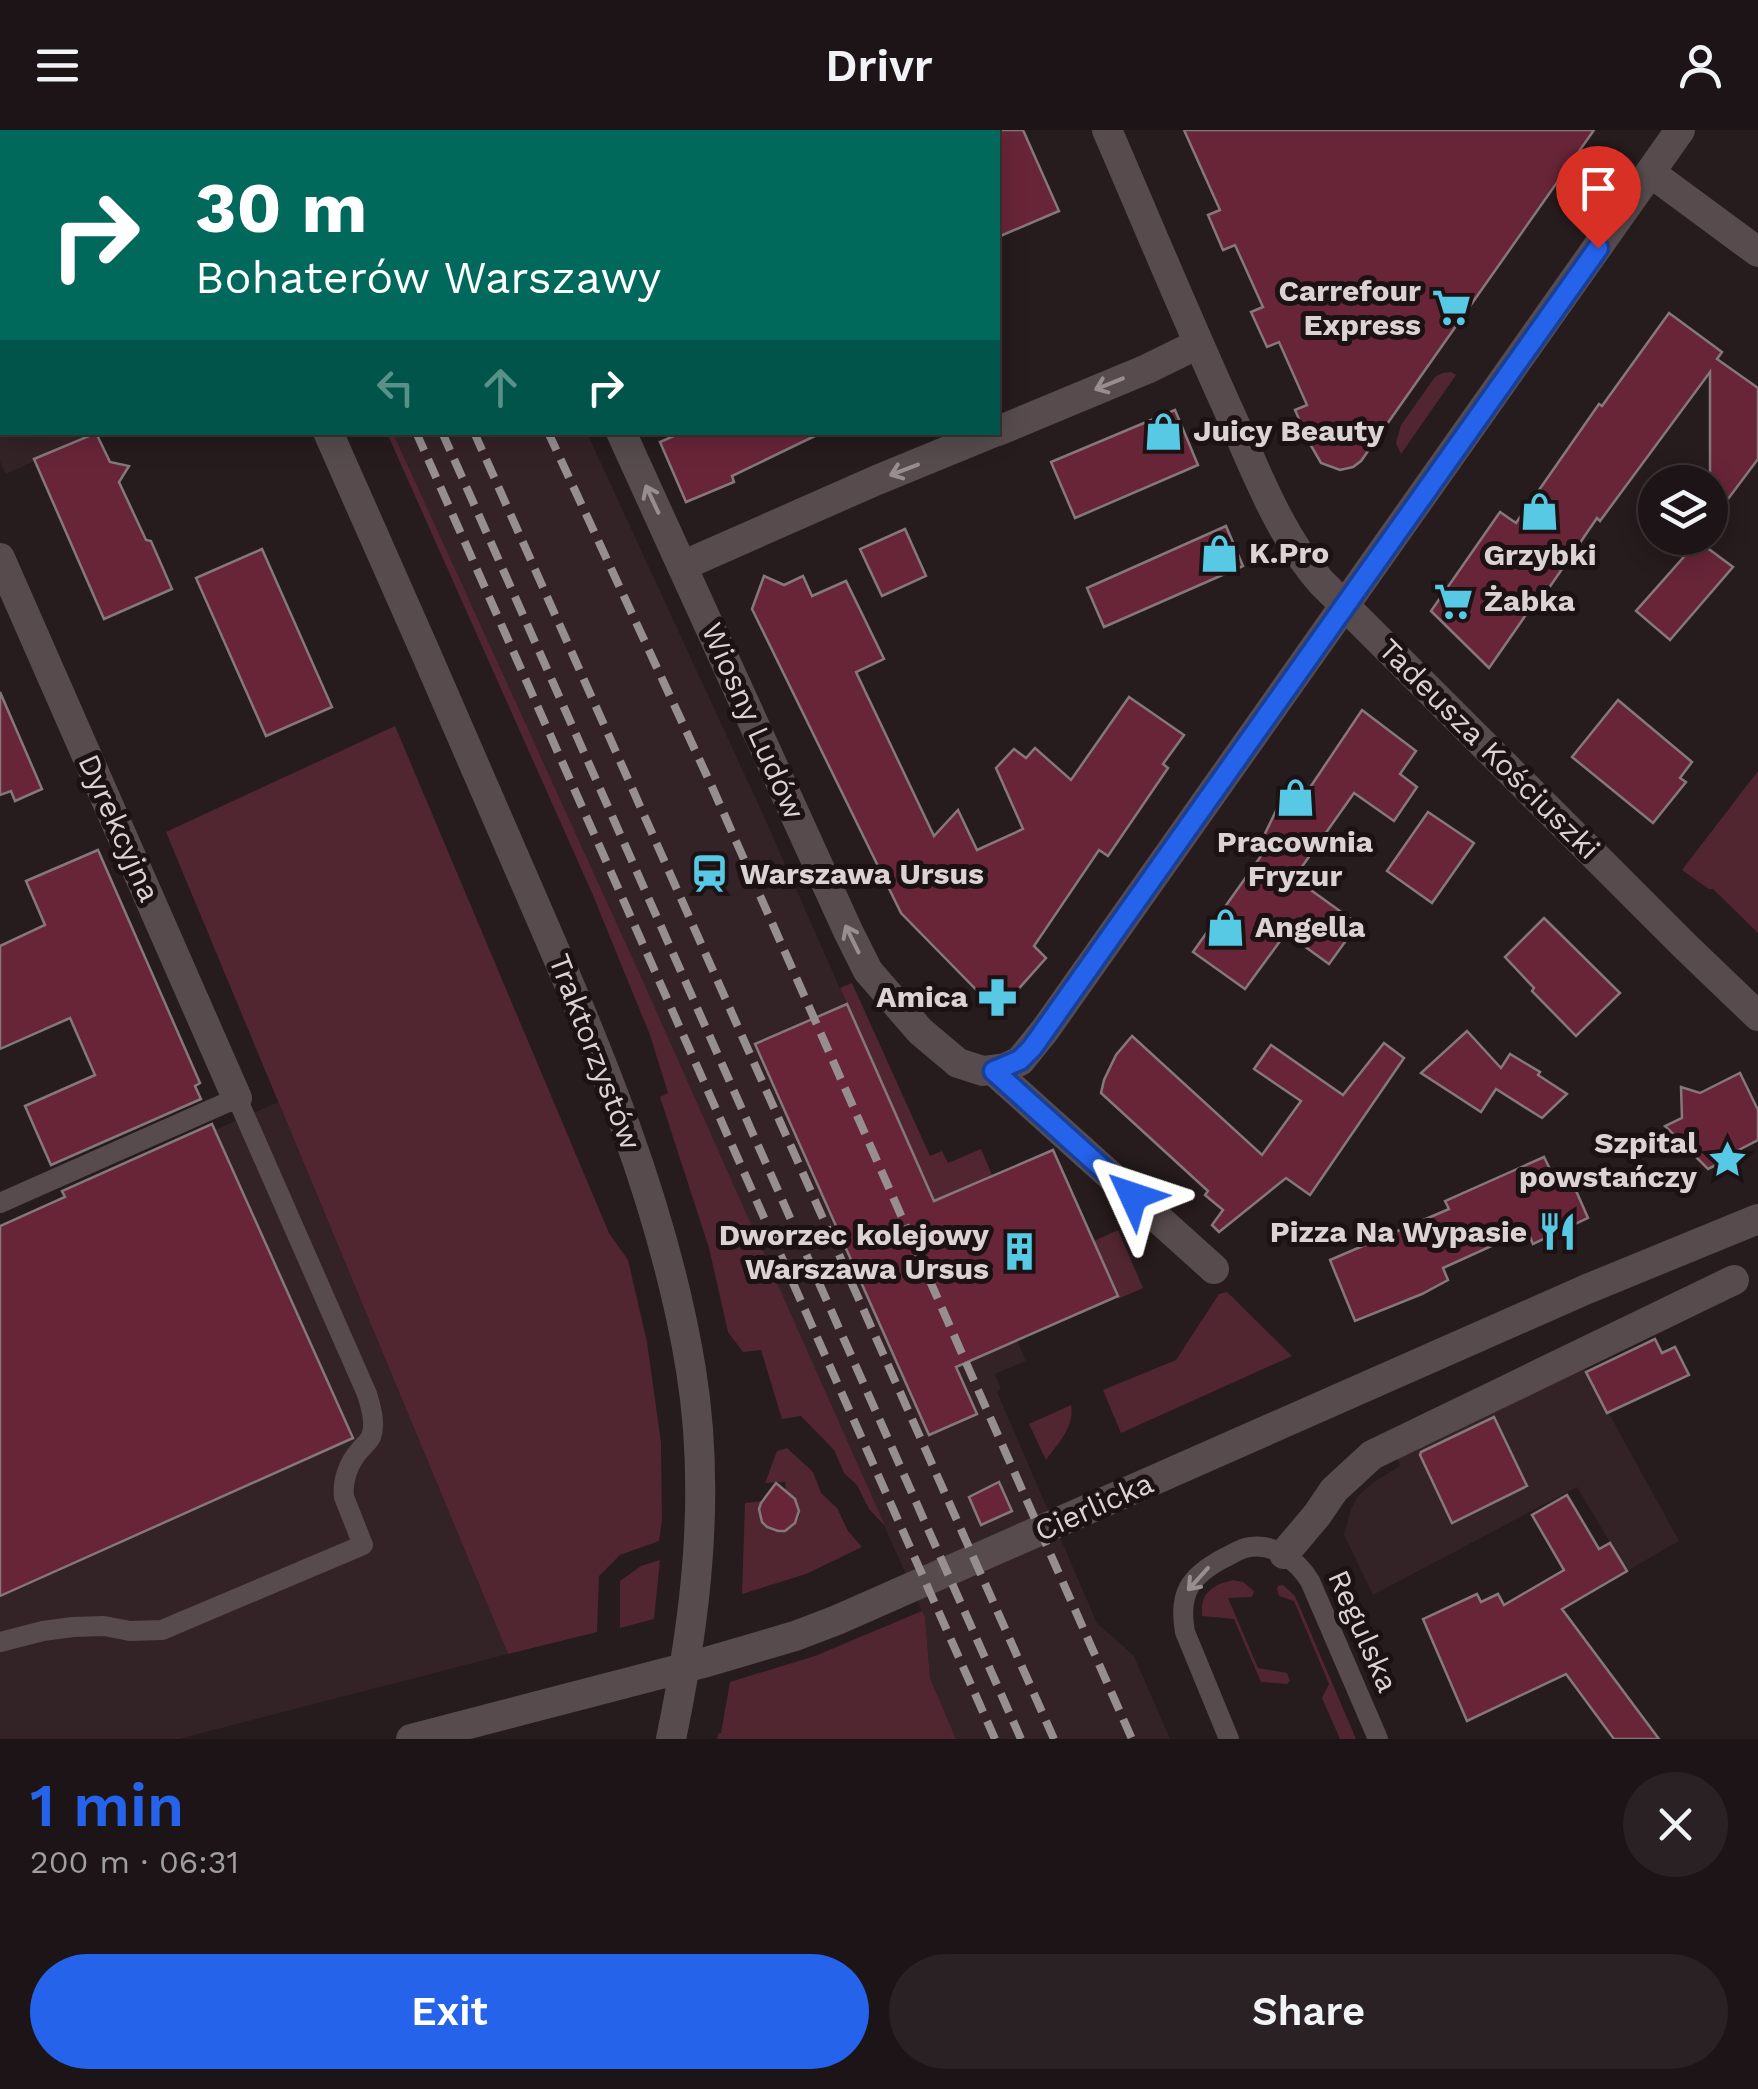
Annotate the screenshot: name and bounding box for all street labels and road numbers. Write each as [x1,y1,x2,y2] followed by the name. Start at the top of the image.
[695,617,812,824] street label: Wiosny Ludów
[1372,631,1607,866] street label: Tadeusza Kościuszki
[71,749,168,907] street label: Dyrekcyjna
[542,949,649,1155] street label: Traktorzystów
[1029,1465,1158,1548] street label: Cierlicka
[1321,1564,1406,1697] street label: Regulska

